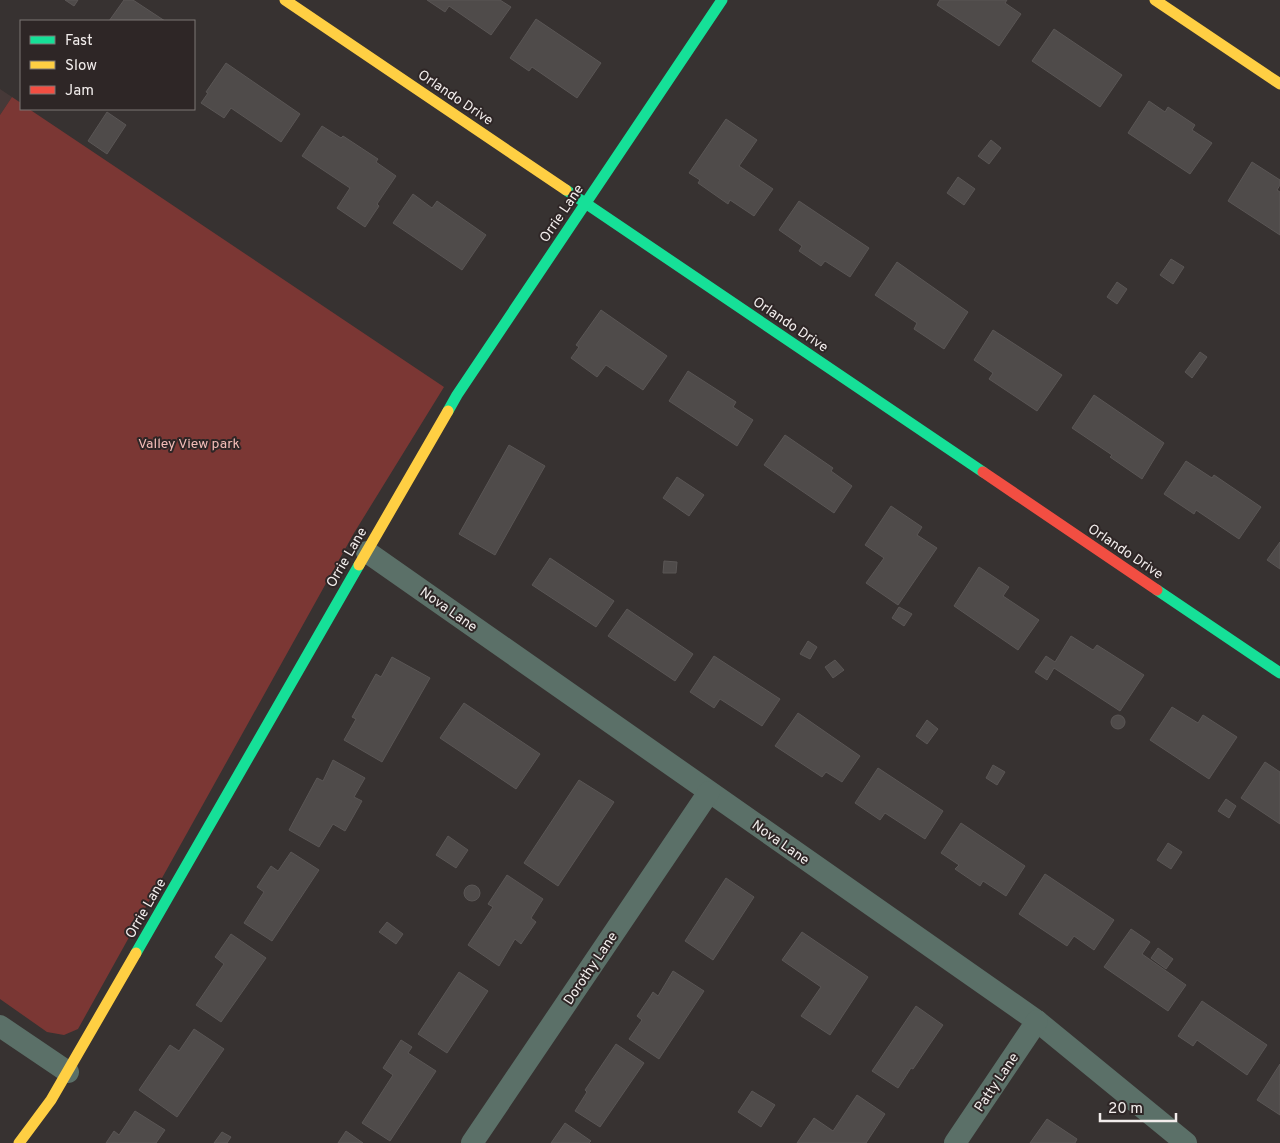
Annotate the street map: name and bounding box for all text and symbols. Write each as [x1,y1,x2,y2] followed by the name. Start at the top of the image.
[20,20,195,110] legend
[65,32,93,51] text: Fast
[65,57,97,76] text: Slow
[414,67,496,130] street label: Orlando Drive
[65,82,94,101] text: Jam
[537,182,588,246] street label: Orrie Lane
[749,294,831,357] street label: Orlando Drive
[138,436,240,453] park label: Valley View park
[1084,521,1166,584] street label: Orlando Drive
[323,525,371,591] street label: Orrie Lane
[416,584,480,636] street label: Nova Lane
[748,817,812,869] street label: Nova Lane
[122,876,170,942] street label: Orrie Lane
[561,929,622,1009] street label: Dorothy Lane
[971,1050,1023,1116] street label: Patty Lane
[1100,1090,1176,1122] scale bar
[1108,1100,1143,1119] text: 20 m

